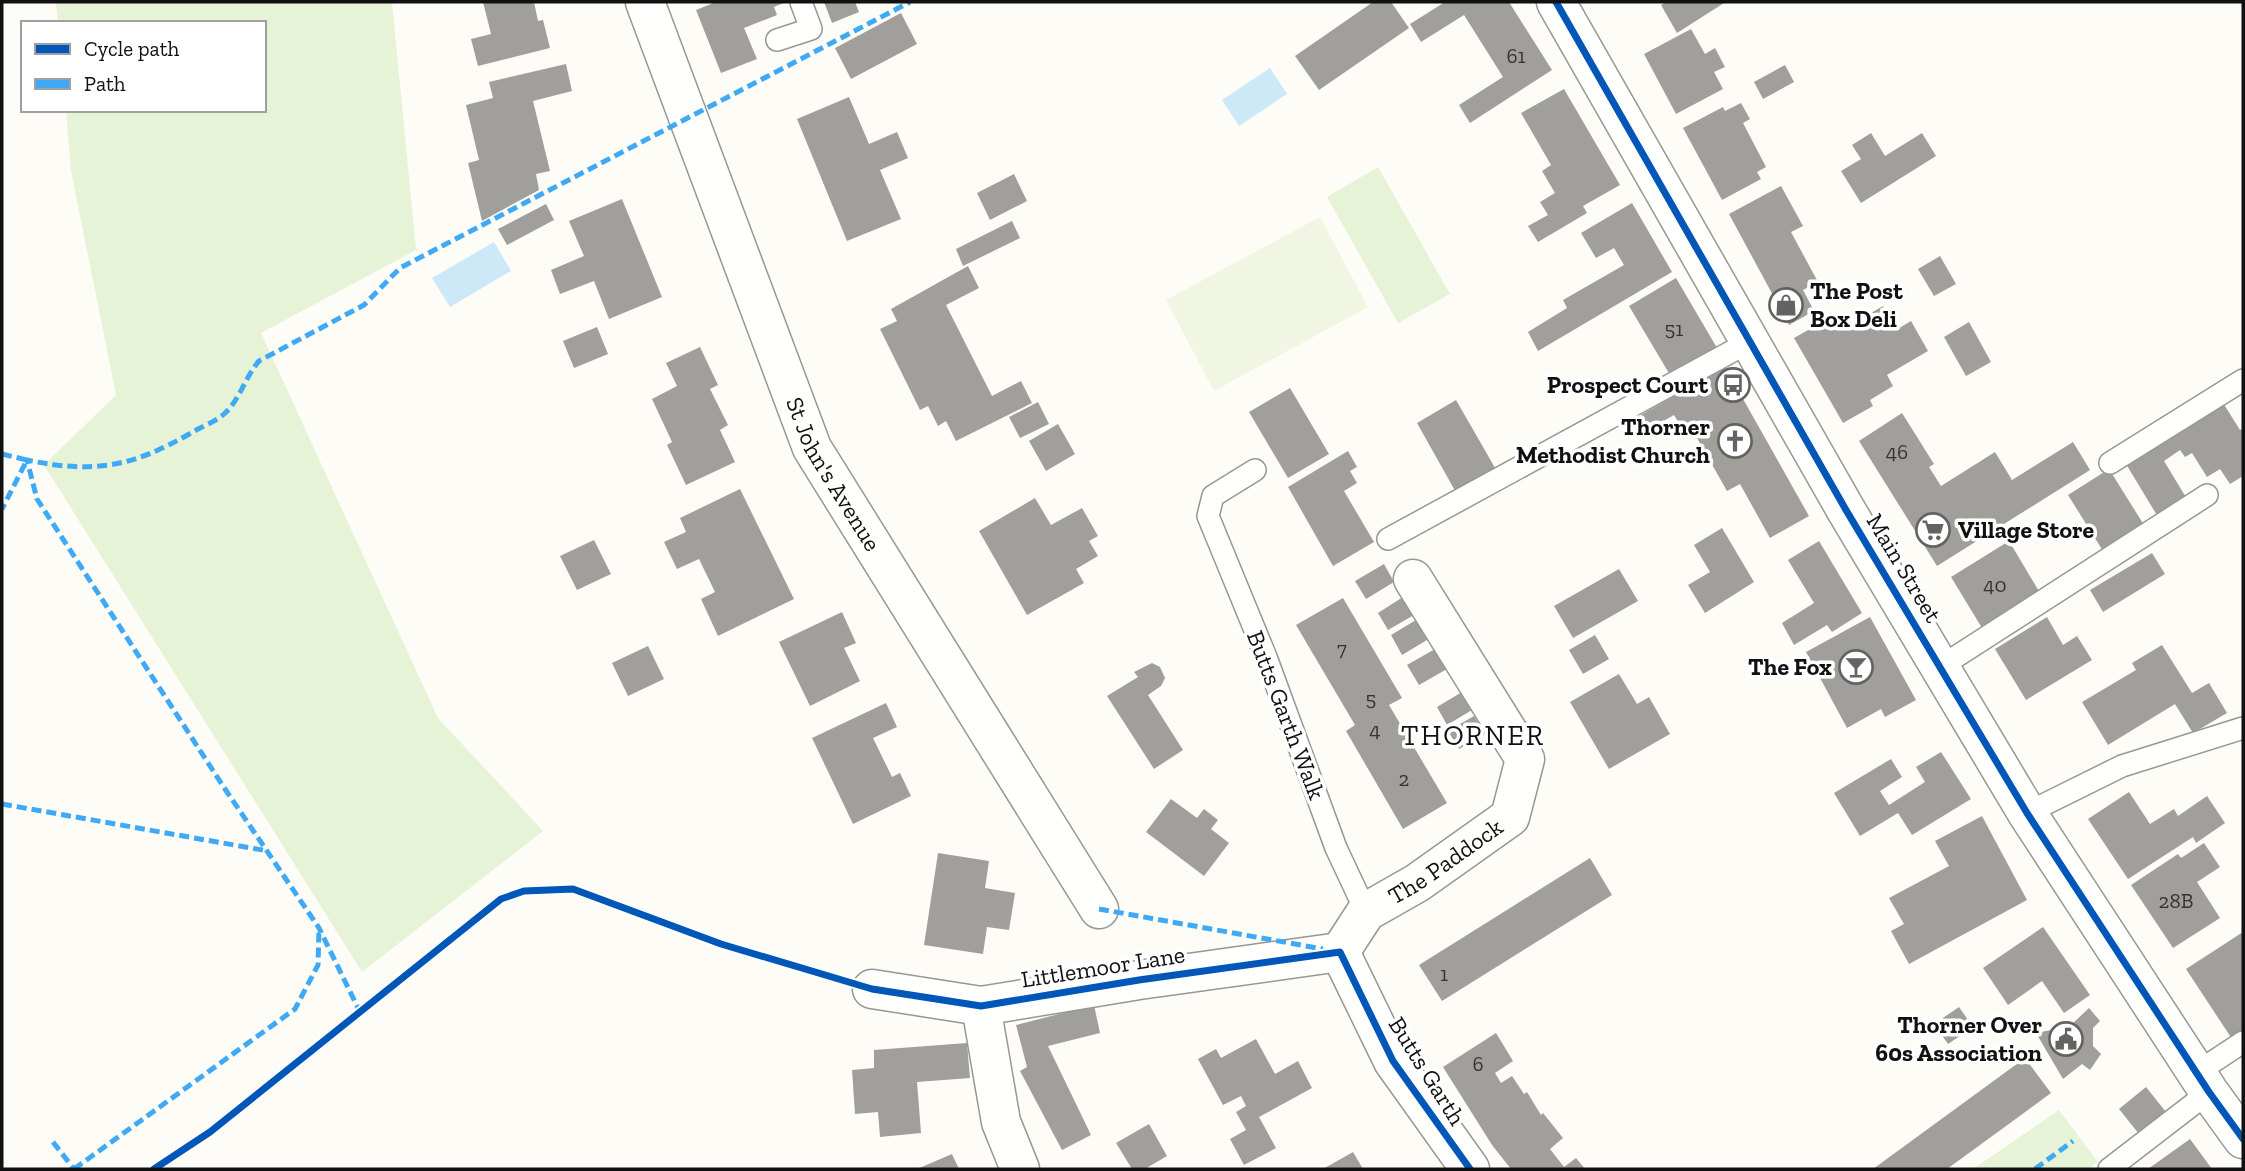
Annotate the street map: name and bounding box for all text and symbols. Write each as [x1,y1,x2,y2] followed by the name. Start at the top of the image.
[21,21,266,112] legend
[84,36,179,61] text: Cycle path
[1506,43,1526,68] house number: 61
[84,71,126,96] text: Path
[1810,276,1903,333] place label: The Post Box Deli
[1767,286,1805,324] shop icon: The Post Box Deli
[1665,316,1683,341] house number: 51
[1714,366,1752,404] bus stop icon: Prospect Court
[1547,370,1708,399] place label: Prospect Court
[780,393,888,556] street label: St John's Avenue
[1516,412,1710,469] place label: Thorner Methodist Church
[1716,422,1754,460] church icon: Thorner Methodist Church
[1886,439,1908,464] house number: 46
[1861,508,1948,627] street label: Main Street
[1914,511,1952,549] supermarket icon: Village Store
[1958,515,2095,544] place label: Village Store
[1983,572,2007,597] house number: 40
[1241,626,1332,804] street label: Butts Garth Walk
[1337,636,1347,661] house number: 7
[1837,648,1875,686] bar icon: The Fox
[1748,652,1832,681] place label: The Fox
[1366,686,1376,711] house number: 5
[1369,717,1381,742] house number: 4
[1401,719,1545,752] district label: THORNER
[1399,766,1409,791] house number: 2
[1383,811,1509,910] street label: The Paddock
[2159,888,2193,913] house number: 28B
[1019,939,1187,994] street label: Littlemoor Lane
[1440,961,1448,986] house number: 1
[1875,1010,2042,1067] place label: Thorner Over 60s Association
[1383,1011,1472,1131] street label: Butts Garth
[2047,1020,2085,1058] public building icon: Thorner Over 60s Association
[1472,1051,1484,1076] house number: 6

